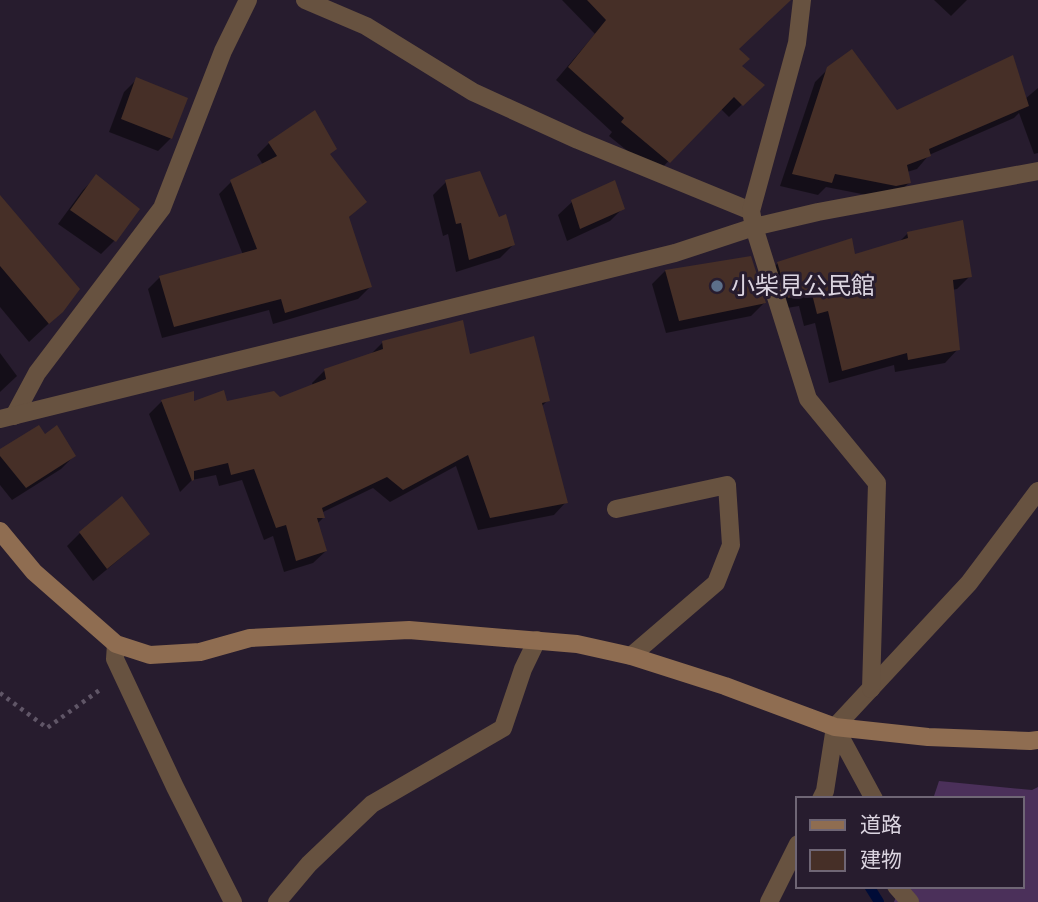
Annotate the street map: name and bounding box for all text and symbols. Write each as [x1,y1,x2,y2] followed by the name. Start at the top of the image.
[731,269,875,305] place label: 小柴見公民館
[709,278,725,294] marker: 小柴見公民館
[796,797,1024,888] legend
[860,810,902,842] text: 道路
[860,845,902,877] text: 建物

